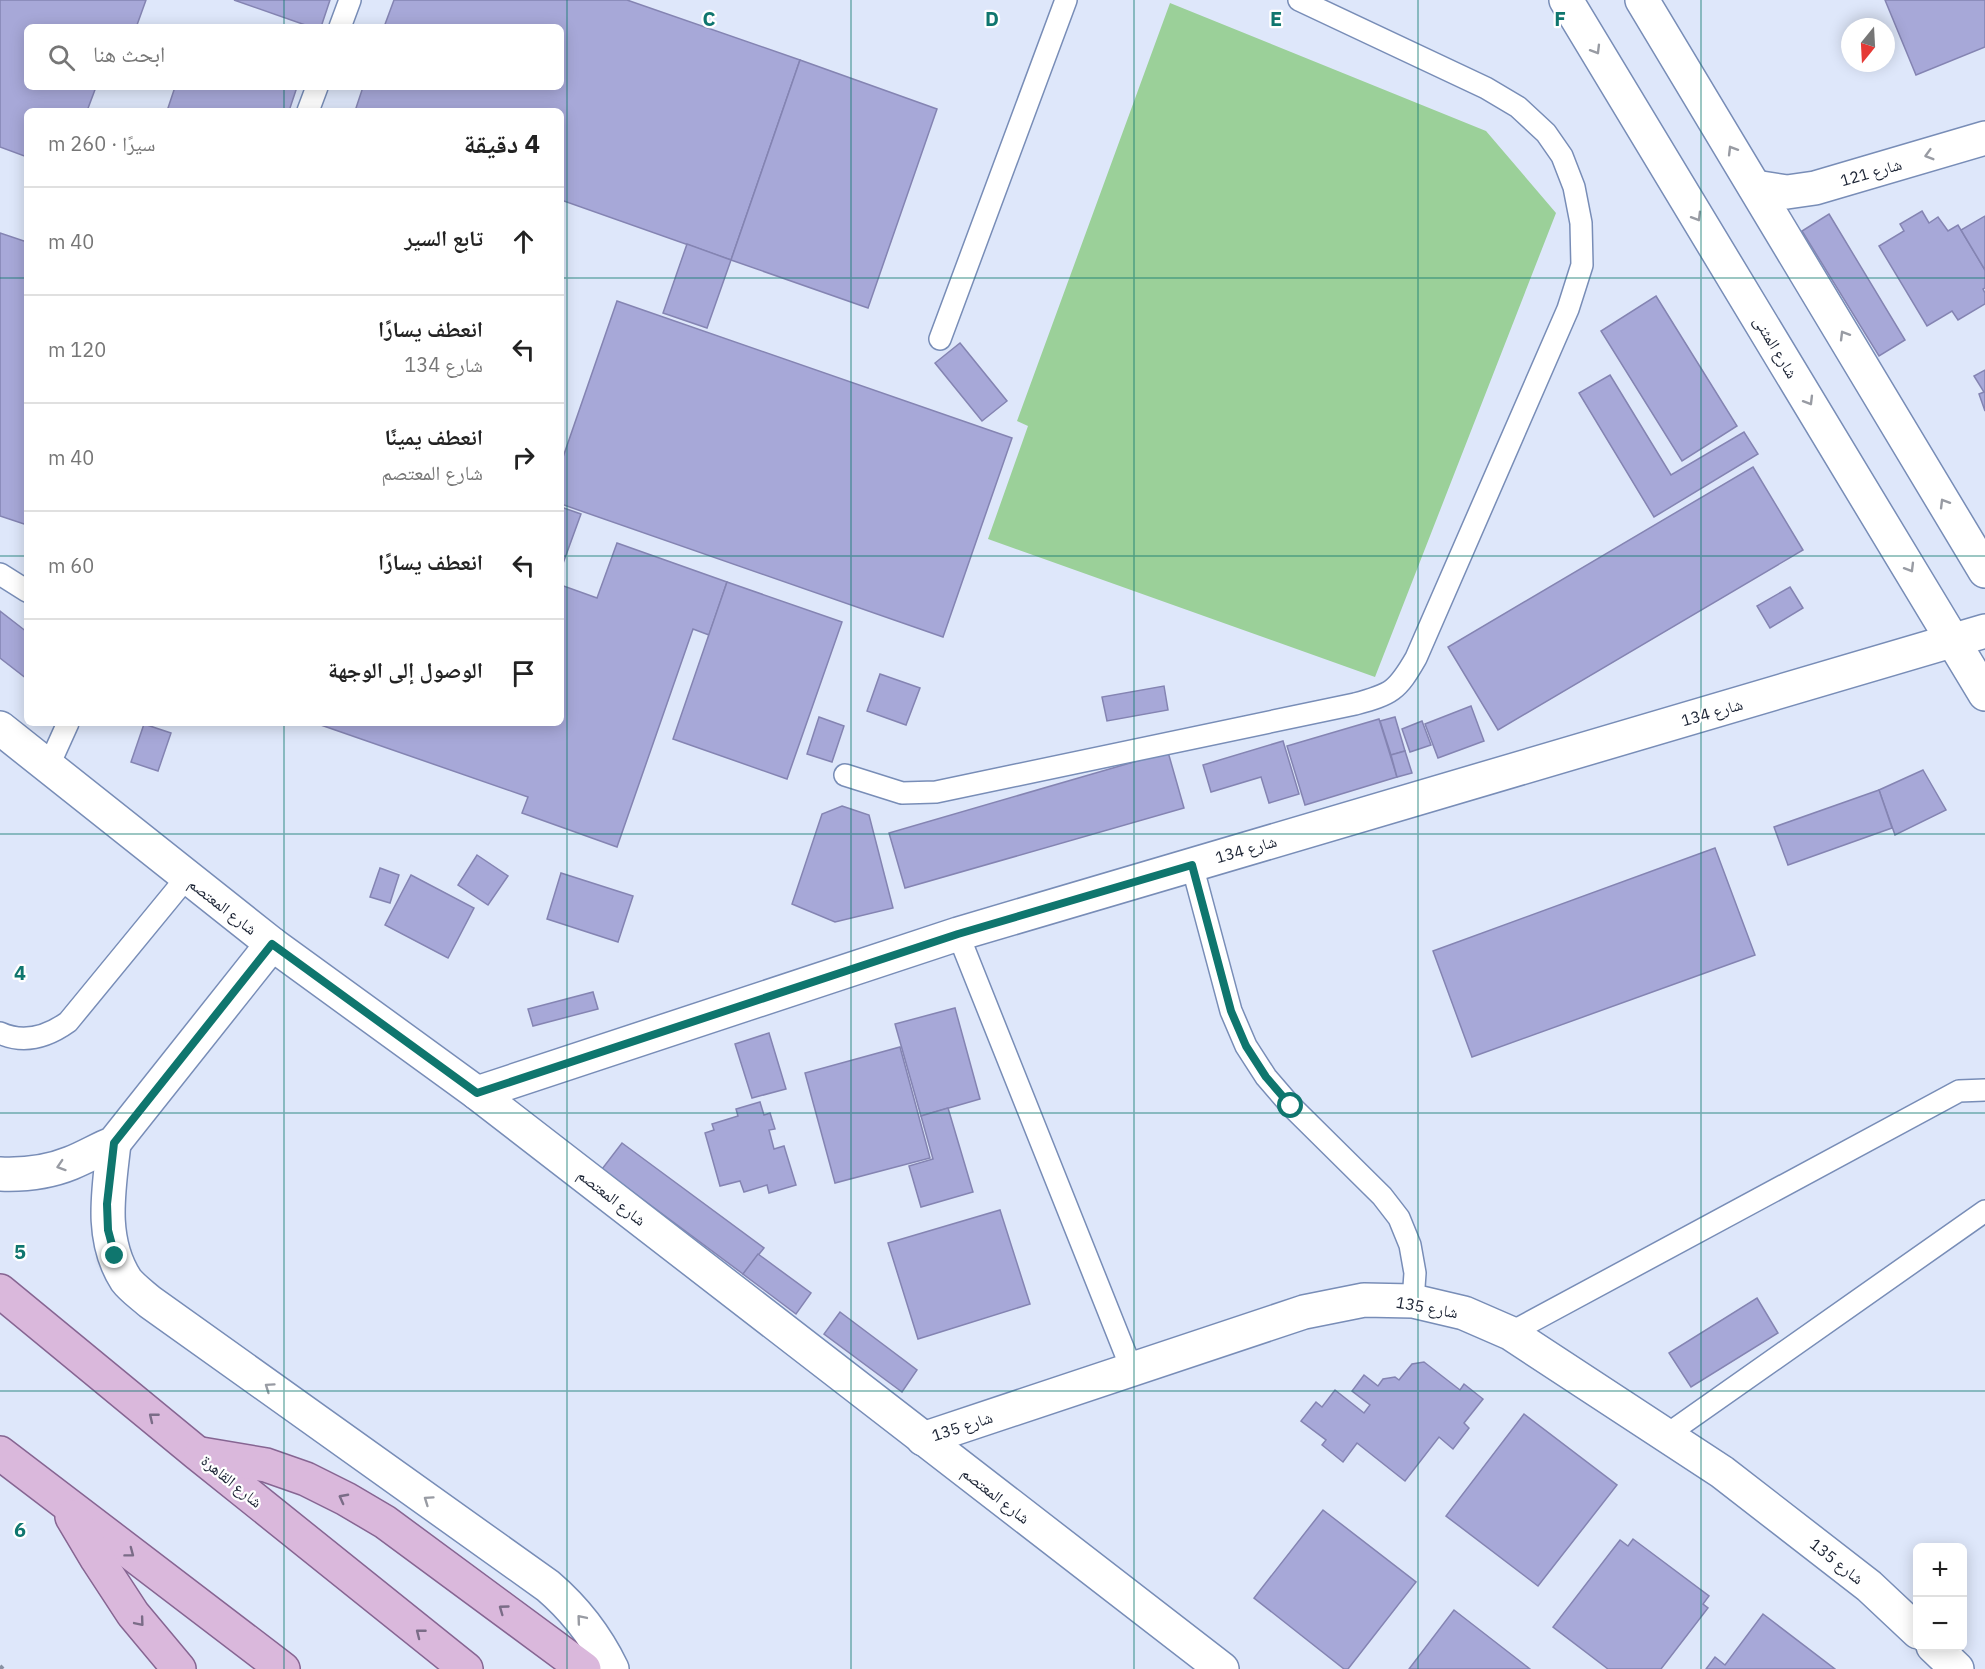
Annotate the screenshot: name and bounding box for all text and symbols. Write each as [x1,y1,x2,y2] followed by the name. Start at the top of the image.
[702,5,716,32] text: C
[985,5,999,32] text: D
[1270,5,1282,32] text: E
[1554,5,1566,32] text: F
[1841,18,1895,72] north arrow
[24,24,564,90] search box
[93,39,165,68] text: ابحث هنا
[45,41,78,74] icon: search
[1588,44,1600,54] one-way arrow
[464,126,540,160] text: 4 دقيقة
[48,130,155,157] text: سيرًا · 260 m
[1728,146,1740,156] one-way arrow
[1924,148,1935,160] one-way arrow
[1838,154,1904,191] street label: شارع 121
[1690,211,1701,221] one-way arrow
[404,223,483,252] text: تابع السير
[507,225,540,258] icon: ahead
[48,228,94,255] text: 40 m
[1749,312,1802,382] street label: شارع المثنى
[378,314,483,343] text: انعطف يسارًا
[1839,331,1851,341] one-way arrow
[507,333,540,366] icon: left
[48,336,106,363] text: 120 m
[404,351,483,378] text: شارع 134
[1802,395,1813,405] one-way arrow
[385,422,483,451] text: انعطف يمينًا
[507,441,540,474] icon: right
[48,444,94,471] text: 40 m
[381,459,483,486] text: شارع المعتصم
[1940,499,1951,509] one-way arrow
[378,547,483,576] text: انعطف يسارًا
[507,549,540,582] icon: left
[48,552,94,579] text: 60 m
[1903,562,1915,572] one-way arrow
[328,655,483,684] text: الوصول إلى الوجهة
[507,657,540,690] icon: arrive
[1679,694,1745,731] street label: شارع 134
[1213,831,1279,868] street label: شارع 134
[184,873,261,940] street label: شارع المعتصم
[14,959,26,986] text: 4
[1277,1092,1303,1118] route start
[56,1159,67,1172] one-way arrow
[573,1164,650,1231] street label: شارع المعتصم
[14,1238,26,1265] text: 5
[101,1242,127,1268] route end
[1394,1292,1460,1323] street label: شارع 135
[265,1383,276,1394] one-way arrow
[929,1407,995,1446] street label: شارع 135
[148,1413,159,1424] one-way arrow
[197,1450,267,1512] street label: شارع القاهرة
[957,1462,1034,1529] street label: شارع المعتصم
[339,1494,349,1505] one-way arrow
[423,1496,434,1507] one-way arrow
[14,1516,26,1543] text: 6
[1805,1534,1868,1589] street label: شارع 135
[1913,1543,1967,1651] map controls
[1913,1543,1967,1597] button: +
[123,1545,134,1556] one-way arrow
[1913,1597,1967,1651] button: −
[498,1606,509,1617] one-way arrow
[133,1615,144,1626] one-way arrow
[578,1615,589,1626] one-way arrow
[416,1629,427,1640] one-way arrow

